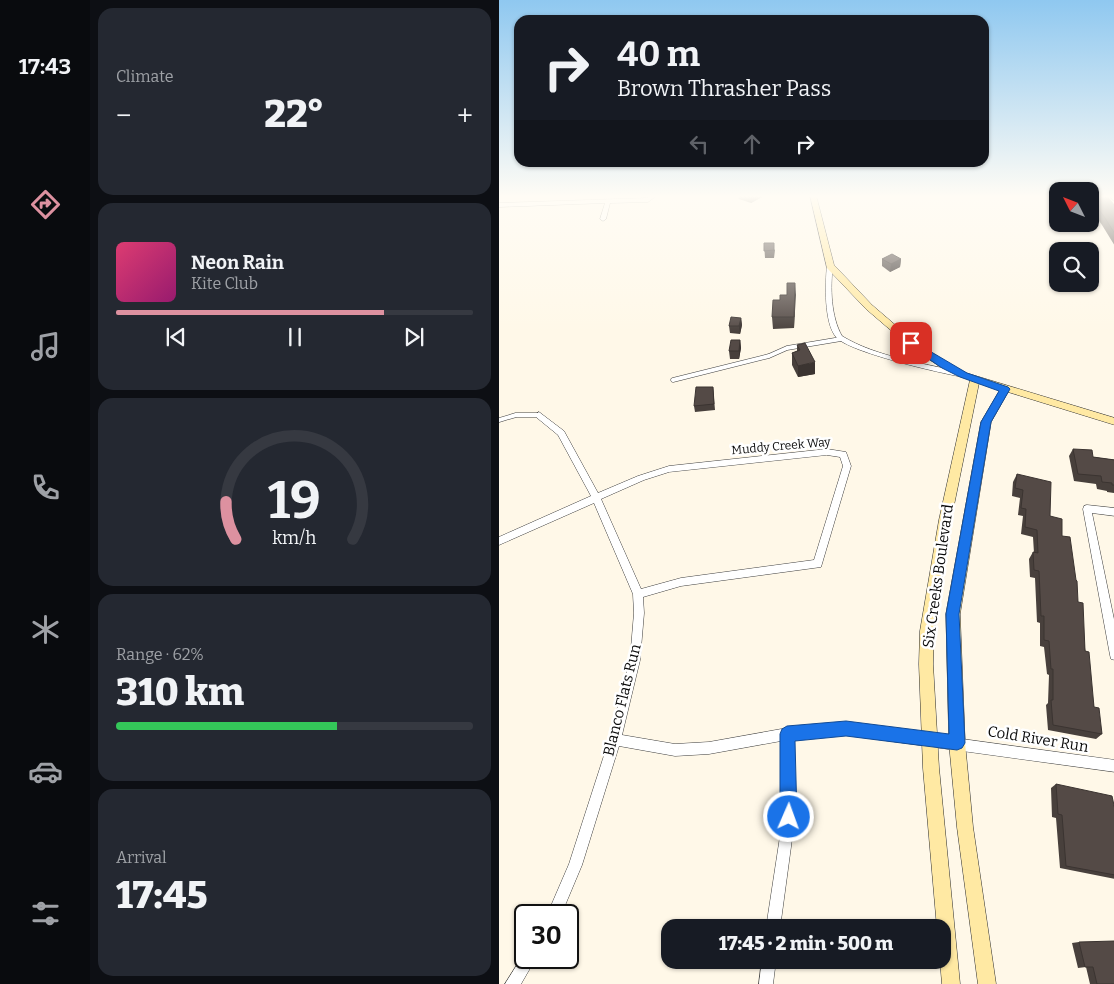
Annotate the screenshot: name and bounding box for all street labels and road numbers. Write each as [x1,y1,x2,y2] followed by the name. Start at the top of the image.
[731,435,832,457] street label: Muddy Creek Way
[919,503,957,649] street label: Six Creeks Boulevard
[599,642,645,758] street label: Blanco Flats Run
[986,722,1090,756] street label: Cold River Run

